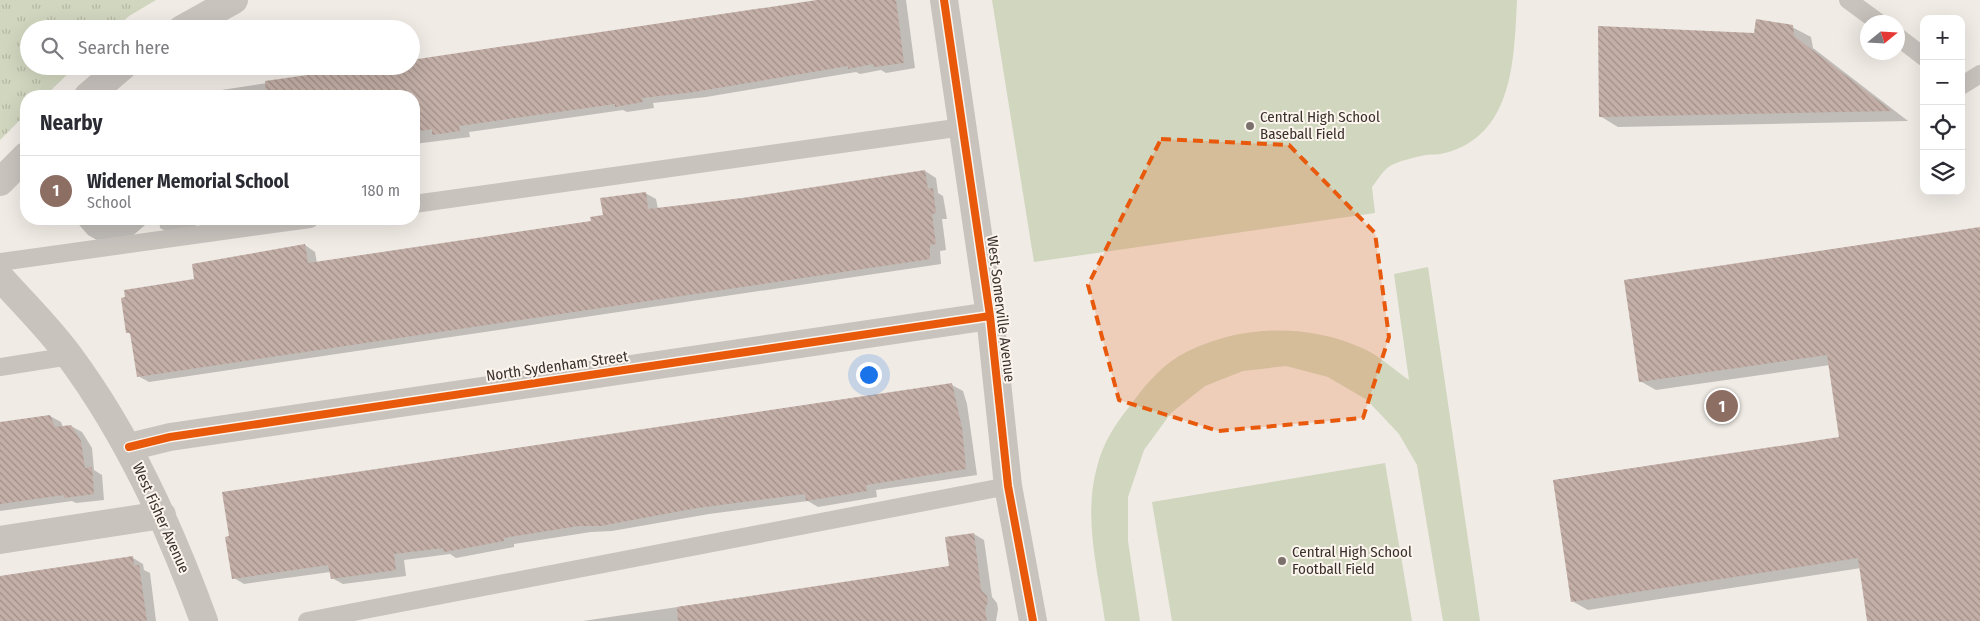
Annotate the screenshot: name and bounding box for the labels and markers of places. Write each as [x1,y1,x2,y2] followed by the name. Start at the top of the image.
[1260,108,1380,143] place label: Central High School Baseball Field
[1244,120,1256,132] marker: Central High School Baseball Field
[1706,387,1738,425] pin: 1
[1292,543,1412,578] place label: Central High School Football Field
[1276,555,1288,567] marker: Central High School Football Field

